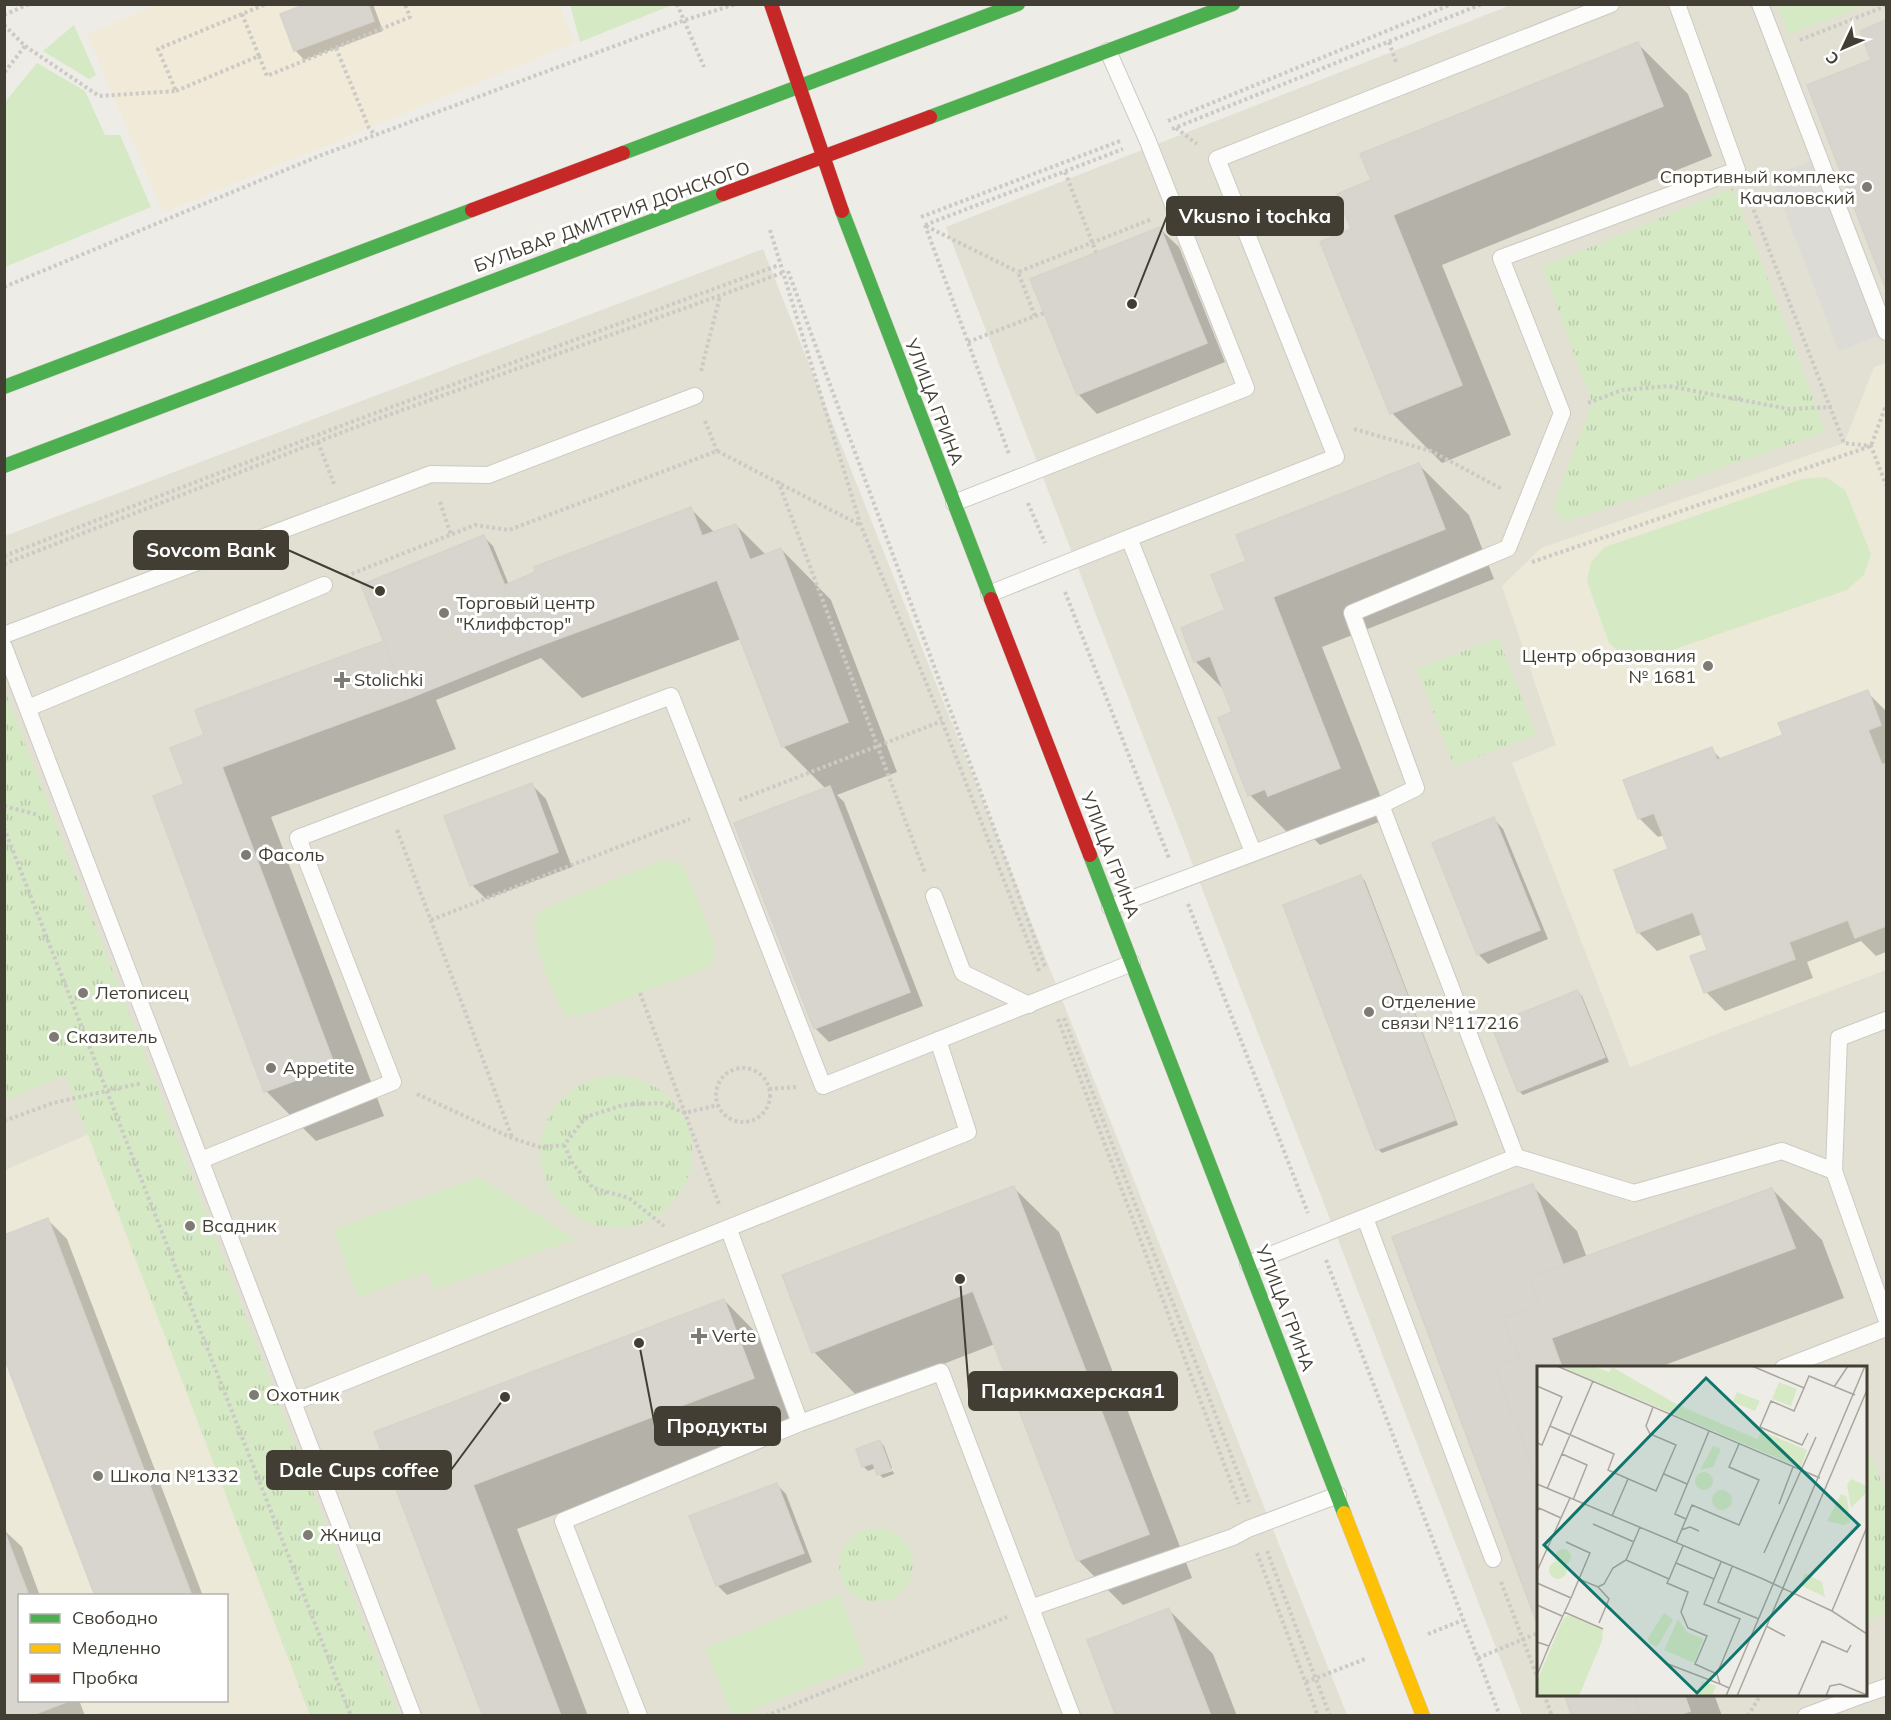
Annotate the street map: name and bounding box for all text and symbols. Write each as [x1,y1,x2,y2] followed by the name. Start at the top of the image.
[1813,18,1873,78] north arrow
[1821,48,1843,69] text: С
[471,156,753,277] street label: БУЛЬВАР ДМИТРИЯ ДОНСКОГО
[1660,165,1855,209] place label: Спортивный комплекс Качаловский
[1860,180,1874,194] marker: Спортивный комплекс Качаловский
[1167,197,1343,235] callout: Vkusno i tochka
[1178,203,1331,228] text: Vkusno i tochka
[899,334,969,468] street label: УЛИЦА ГРИНА
[134,531,288,569] callout: Sovcom Bank
[146,537,277,562] text: Sovcom Bank
[456,591,595,635] place label: Торговый центр "Клиффстор"
[437,606,451,620] marker: Торговый центр "Клиффстор"
[1522,644,1696,688] place label: Центр образования № 1681
[1701,659,1715,673] marker: Центр образования № 1681
[354,668,423,691] place label: Stolichki
[335,673,349,687] marker: Stolichki
[1075,787,1145,921] street label: УЛИЦА ГРИНА
[258,843,325,866] place label: Фасоль
[239,848,253,862] marker: Фасоль
[95,981,189,1004] place label: Летописец
[76,986,90,1000] marker: Летописец
[1381,990,1519,1034] place label: Отделение связи №117216
[1362,1005,1376,1019] marker: Отделение связи №117216
[66,1025,158,1048] place label: Сказитель
[47,1030,61,1044] marker: Сказитель
[283,1056,354,1079] place label: Appetite
[264,1061,278,1075] marker: Appetite
[202,1214,277,1237] place label: Всадник
[183,1219,197,1233] marker: Всадник
[1250,1240,1320,1374] street label: УЛИЦА ГРИНА
[712,1324,756,1347] place label: Verte
[690,1327,708,1345] marker: Verte
[1537,1366,1867,1696] inset map
[969,1372,1177,1410] callout: Парикмахерская1
[981,1378,1165,1403] text: Парикмахерская1
[266,1383,340,1406] place label: Охотник
[247,1388,261,1402] marker: Охотник
[655,1407,780,1445] callout: Продукты
[667,1413,767,1438] text: Продукты
[267,1451,451,1489] callout: Dale Cups coffee
[279,1457,439,1482] text: Dale Cups coffee
[110,1464,238,1487] place label: Школа №1332
[91,1469,105,1483] marker: Школа №1332
[320,1523,381,1546] place label: Жница
[301,1528,315,1542] marker: Жница
[18,1594,228,1702] legend
[72,1606,158,1629] text: Свободно
[72,1636,161,1659] text: Медленно
[72,1666,138,1689] text: Пробка

